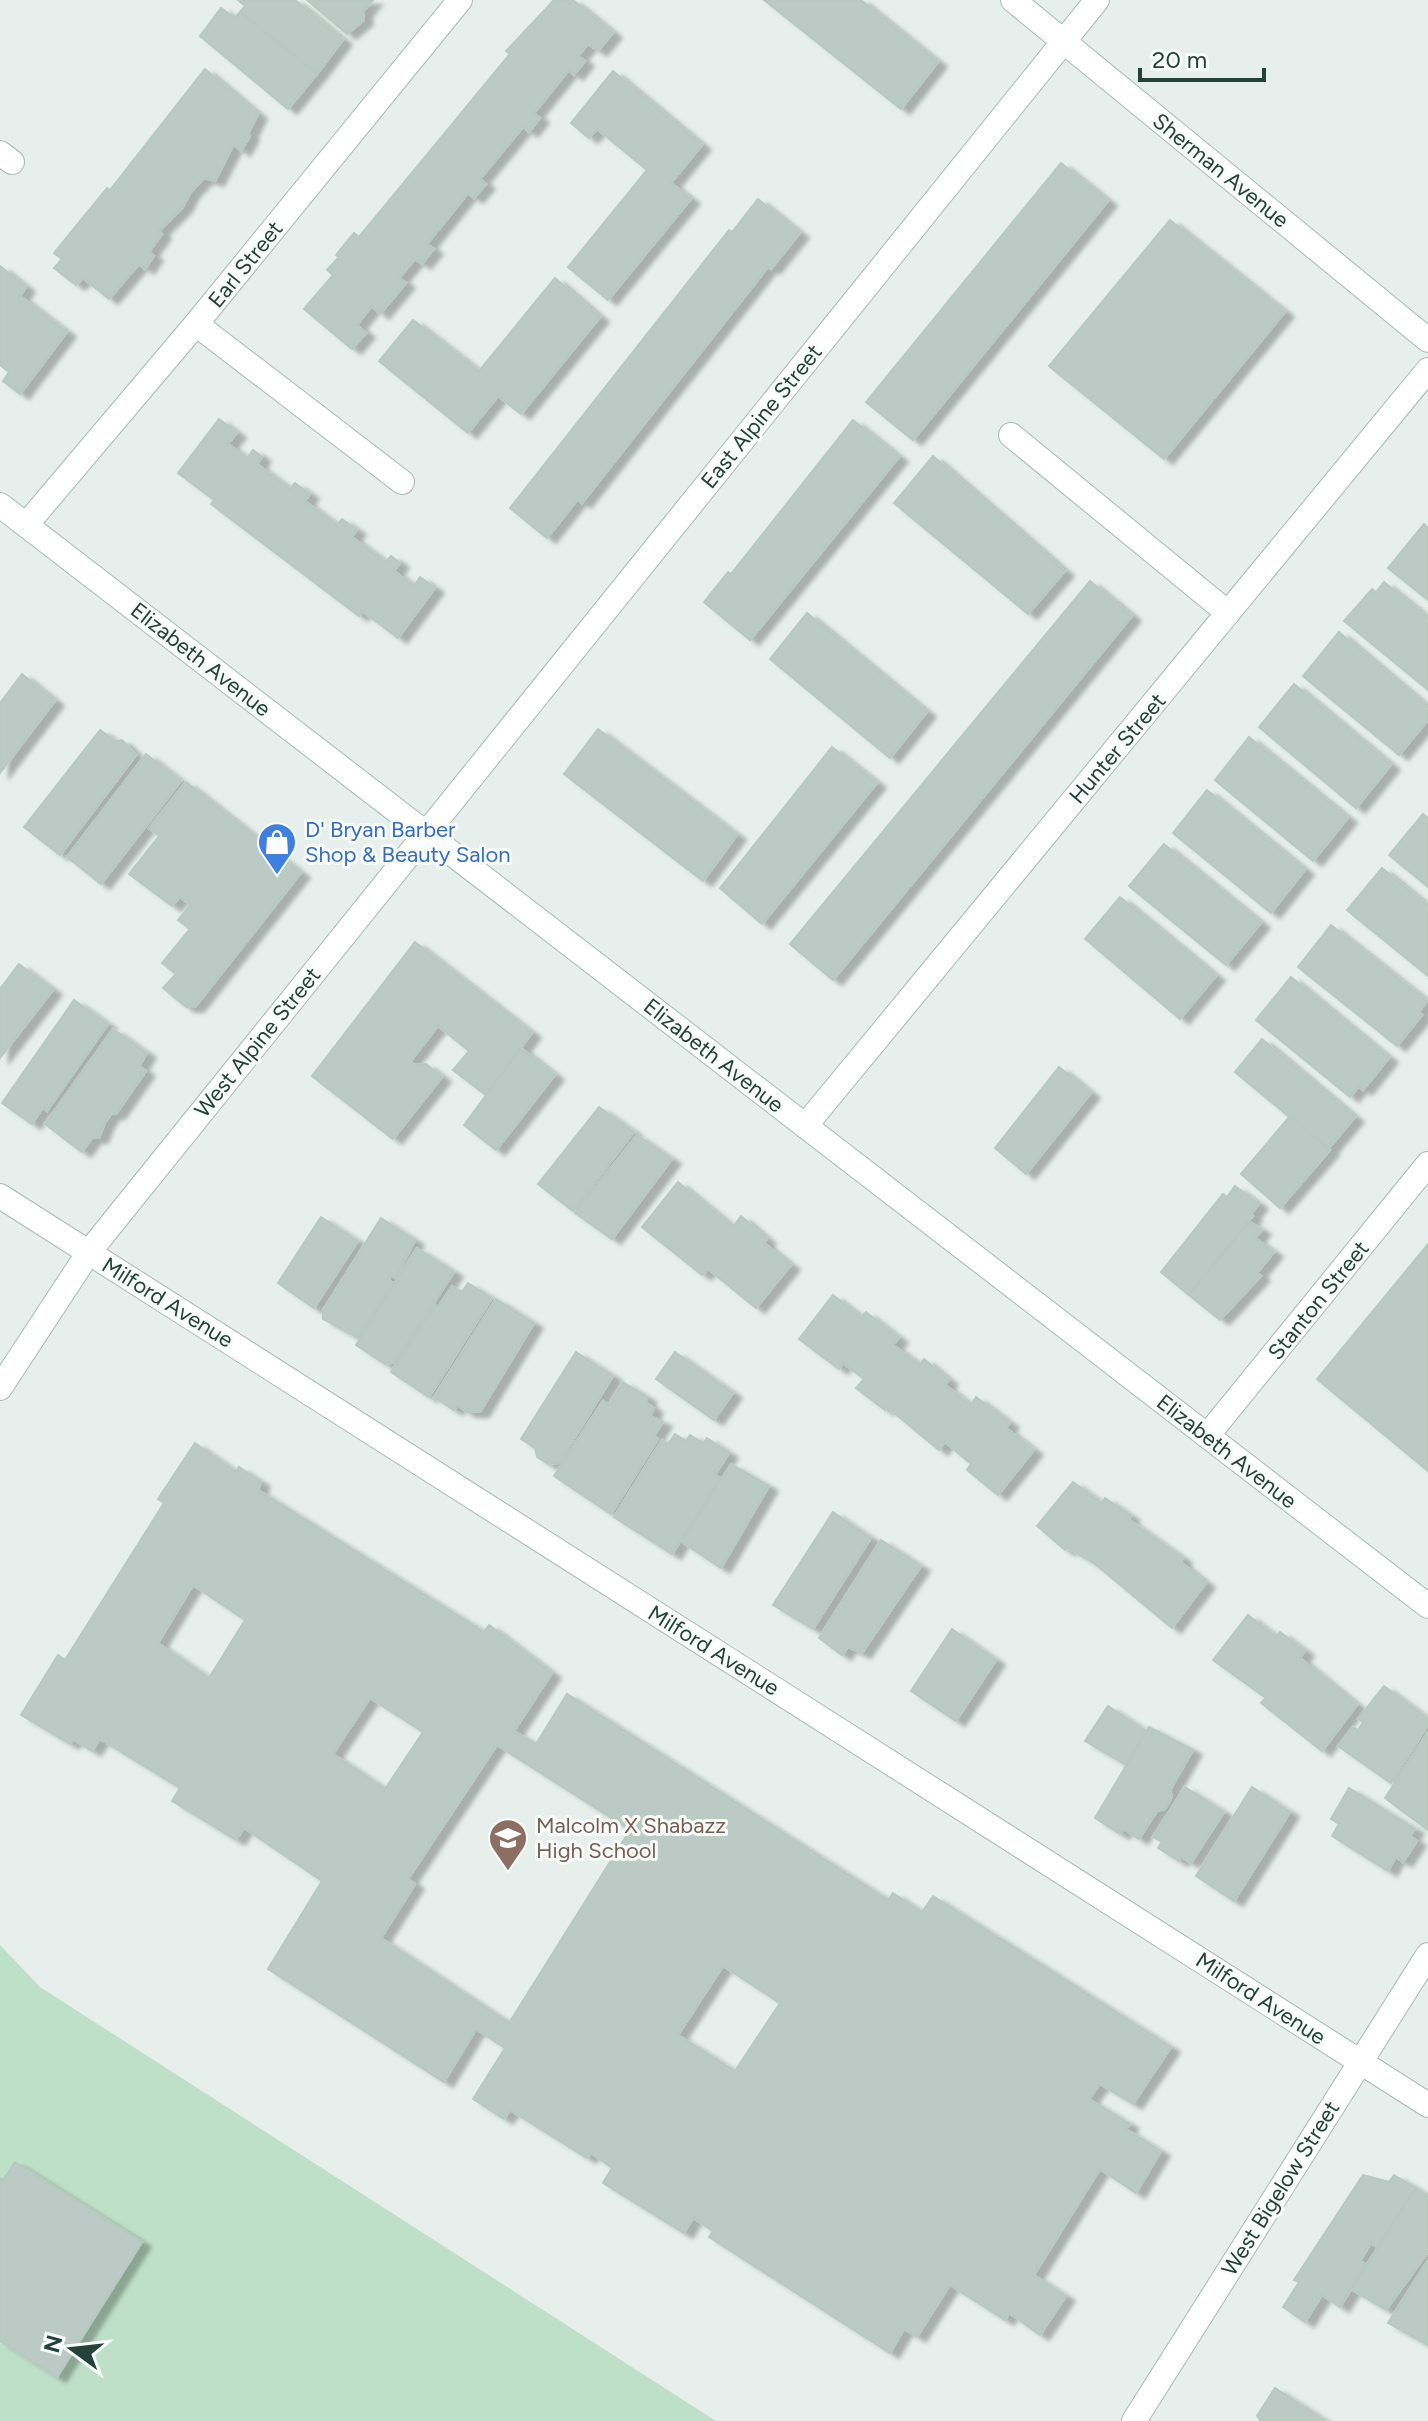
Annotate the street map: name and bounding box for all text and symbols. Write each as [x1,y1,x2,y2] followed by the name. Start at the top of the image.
[1140,32,1264,82] scale bar
[1152,45,1207,74] text: 20 m
[1147,107,1294,234] street label: Sherman Avenue
[202,216,288,313] street label: Earl Street
[695,339,828,494] street label: East Alpine Street
[125,596,276,722] street label: Elizabeth Avenue
[1063,688,1171,809] street label: Hunter Street
[305,816,510,868] place label: D' Bryan Barber Shop & Beauty Salon
[256,821,298,876] shop icon: D' Bryan Barber Shop & Beauty Salon
[189,962,326,1123] street label: West Alpine Street
[638,992,789,1118] street label: Elizabeth Avenue
[1262,1235,1375,1365] street label: Stanton Street
[97,1251,238,1353] street label: Milford Avenue
[1151,1388,1302,1514] street label: Elizabeth Avenue
[643,1599,784,1701] street label: Milford Avenue
[536,1812,726,1864] place label: Malcolm X Shabazz High School
[487,1817,529,1872] school or university icon: Malcolm X Shabazz High School
[1191,1946,1331,2050] street label: Milford Avenue
[1216,2096,1345,2281] street label: West Bigelow Street
[32,2309,112,2389] north arrow
[38,2332,68,2356] text: N

